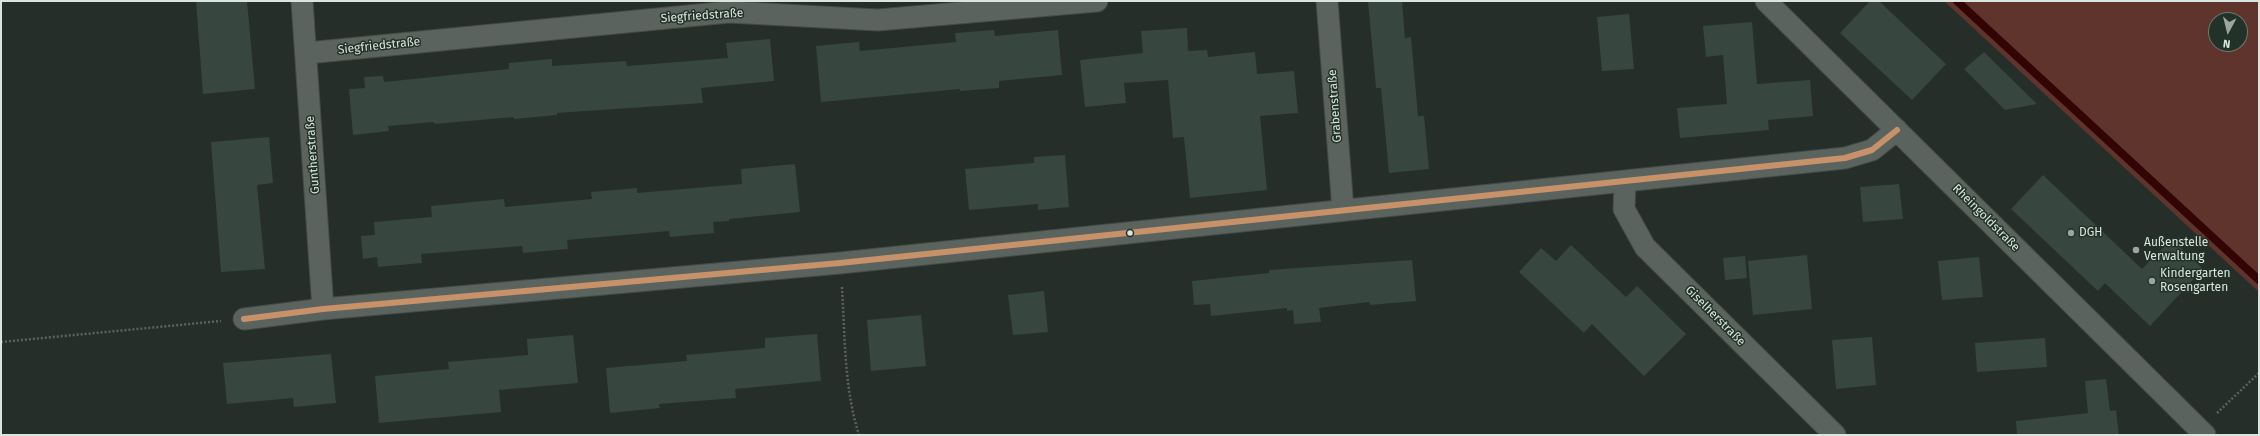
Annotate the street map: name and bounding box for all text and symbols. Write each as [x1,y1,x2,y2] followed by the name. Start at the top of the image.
[660,6,744,26] street label: Siegfriedstraße
[2208,12,2248,52] north arrow
[337,35,421,57] street label: Siegfriedstraße
[2222,37,2231,50] text: N
[1325,69,1345,143] street label: Grabenstraße
[303,115,323,195] street label: Guntherstraße
[1949,181,2023,255] street label: Rheingoldstraße
[2079,226,2102,240] place label: DGH
[1125,228,1135,238] unlabelled marker
[2066,228,2076,238] marker: DGH
[2144,236,2208,264] place label: Außenstelle Verwaltung
[2131,245,2141,255] marker: Außenstelle Verwaltung
[2160,267,2231,295] place label: Kindergarten Rosengarten
[2147,276,2157,286] marker: Kindergarten Rosengarten
[1682,283,1748,349] street label: Giselherstraße

